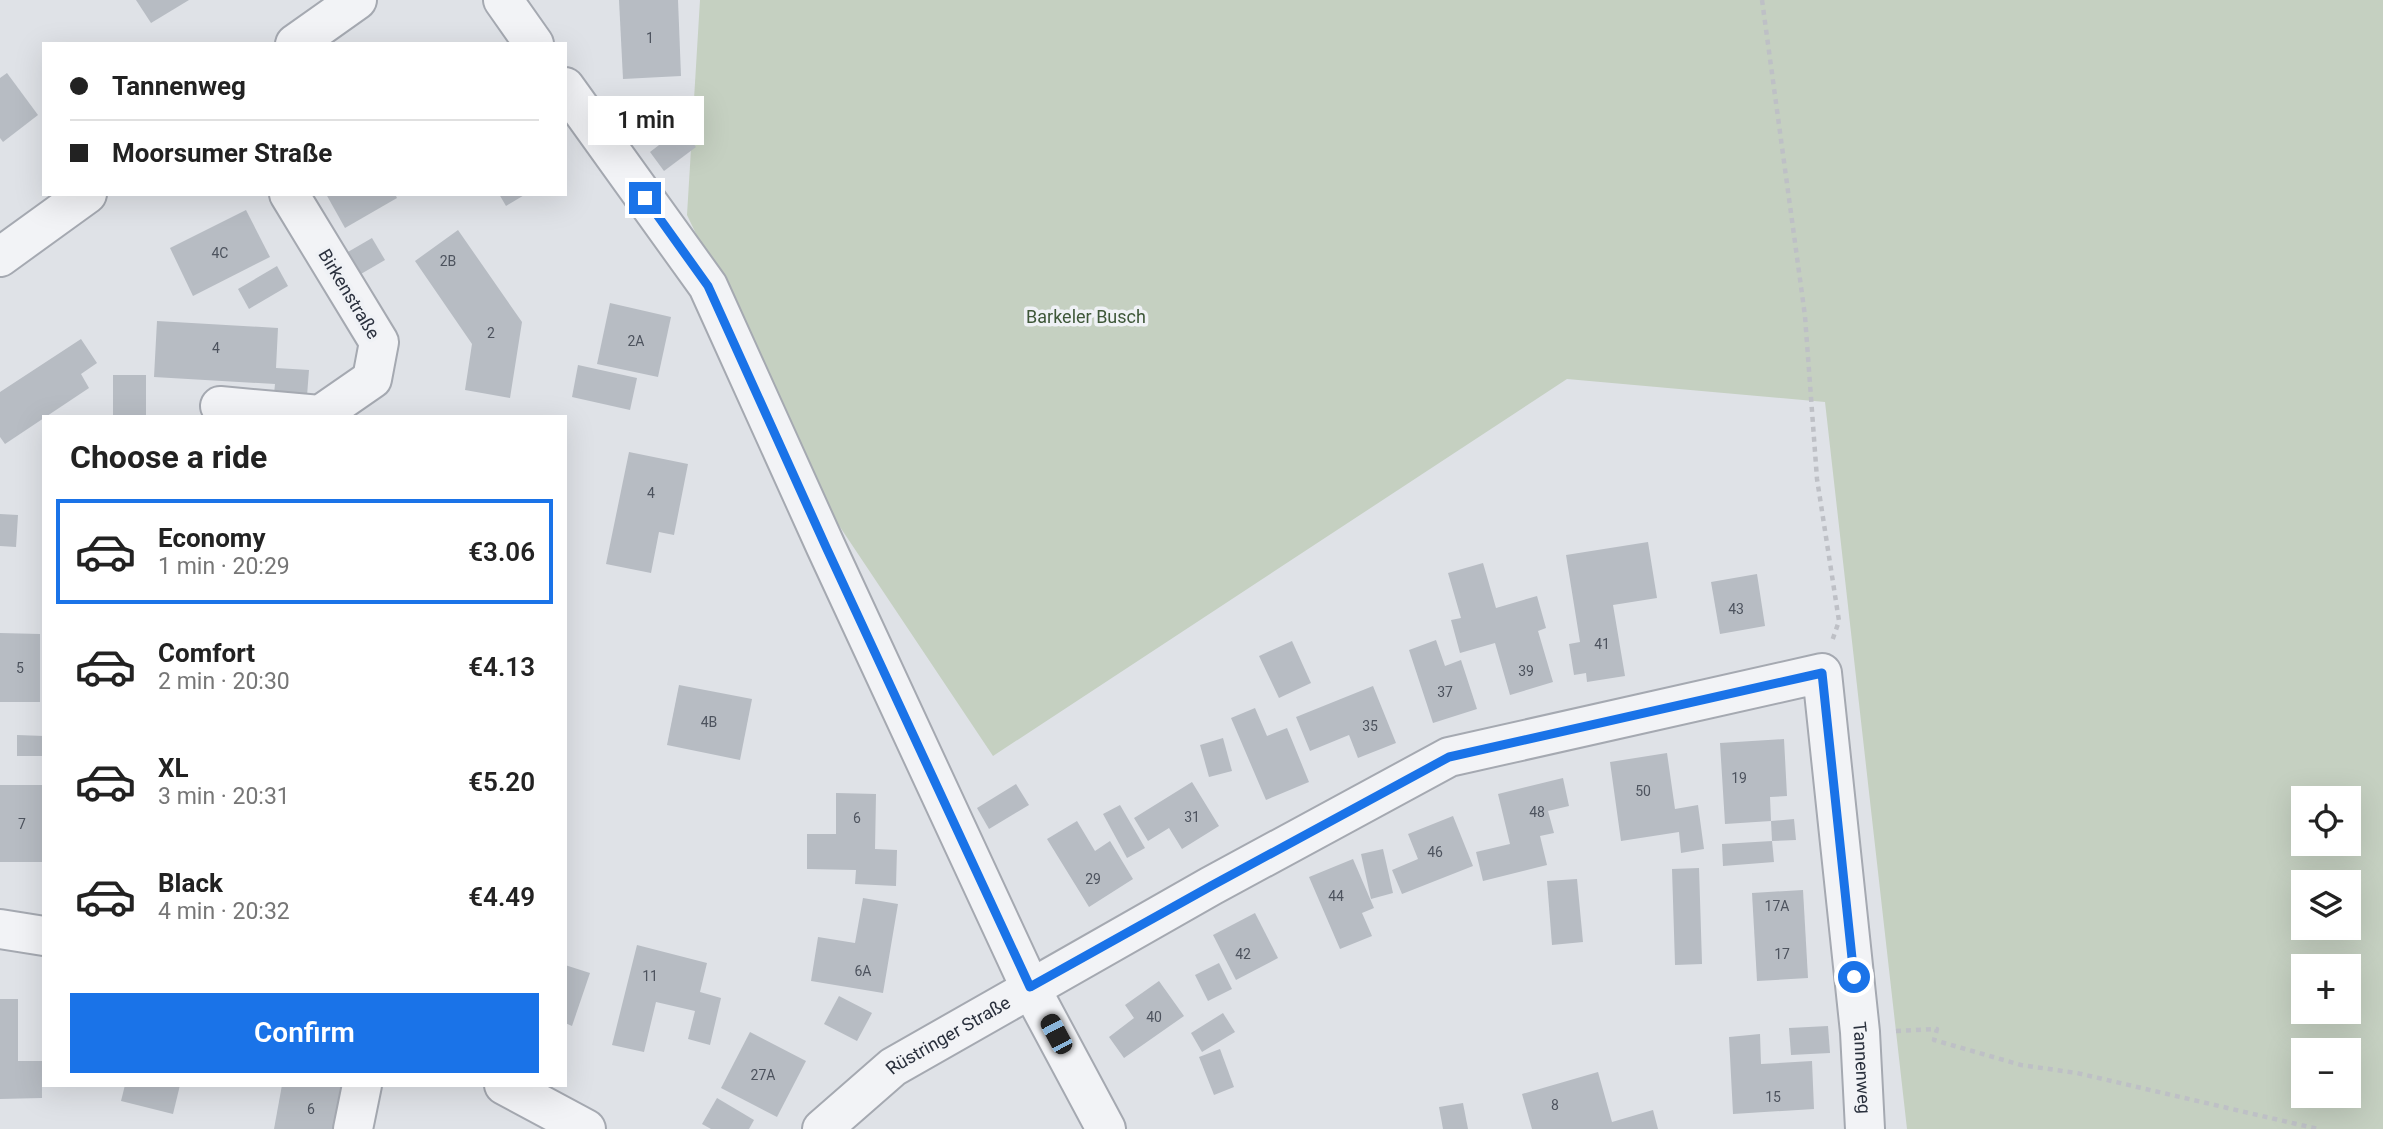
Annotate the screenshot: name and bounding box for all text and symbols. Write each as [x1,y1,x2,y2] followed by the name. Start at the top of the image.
[646,30,654,46] house number: 1
[112,71,246,101] text: Tannenweg
[587,96,703,146] callout: 1 min
[617,107,675,134] text: 1 min
[112,138,332,168] text: Moorsumer Straße
[629,182,661,214] route end
[212,245,228,261] house number: 4C
[314,245,384,342] street label: Birkenstraße
[440,253,456,269] house number: 2B
[1026,306,1146,327] park label: Barkeler Busch
[487,325,495,341] house number: 2
[627,333,645,349] house number: 2A
[212,340,220,356] house number: 4
[70,438,267,476] text: Choose a ride
[647,485,655,501] house number: 4
[74,520,137,583] icon: car
[158,523,265,553] text: Economy
[468,537,535,567] text: €3.06
[158,553,290,580] text: 1 min · 20:29
[1728,601,1744,617] house number: 43
[74,635,137,698] icon: car
[1594,636,1610,652] house number: 41
[158,638,255,668] text: Comfort
[468,652,535,682] text: €4.13
[16,660,24,676] house number: 5
[1518,663,1534,679] house number: 39
[158,668,290,695] text: 2 min · 20:30
[1437,684,1453,700] house number: 37
[701,714,717,730] house number: 4B
[1362,718,1378,734] house number: 35
[74,750,137,813] icon: car
[158,753,189,783] text: XL
[468,767,535,797] text: €5.20
[1731,770,1747,786] house number: 19
[158,783,290,810] text: 3 min · 20:31
[1635,783,1651,799] house number: 50
[2291,786,2361,1108] map controls
[2291,786,2361,856] button: locate
[1529,804,1545,820] house number: 48
[1184,809,1200,825] house number: 31
[853,810,861,826] house number: 6
[18,816,26,832] house number: 7
[1427,844,1443,860] house number: 46
[74,865,137,928] icon: car
[158,868,223,898] text: Black
[2291,870,2361,940] button: layers
[1085,871,1101,887] house number: 29
[468,882,535,912] text: €4.49
[1328,888,1344,904] house number: 44
[158,898,290,925] text: 4 min · 20:32
[1765,898,1789,914] house number: 17A
[1235,946,1251,962] house number: 42
[1774,946,1790,962] house number: 17
[2291,954,2361,1024] button: +
[1838,961,1870,993] route start
[854,963,872,979] house number: 6A
[642,968,658,984] house number: 11
[881,991,1014,1078] street label: Rüstringer Straße
[70,993,539,1073] button: Confirm
[1146,1009,1162,1025] house number: 40
[1037,1011,1076,1057] car
[1849,1021,1875,1114] street label: Tannenweg
[2291,1038,2361,1108] button: −
[751,1067,775,1083] house number: 27A
[1765,1089,1781,1105] house number: 15
[1551,1097,1559,1113] house number: 8
[307,1101,315,1117] house number: 6

